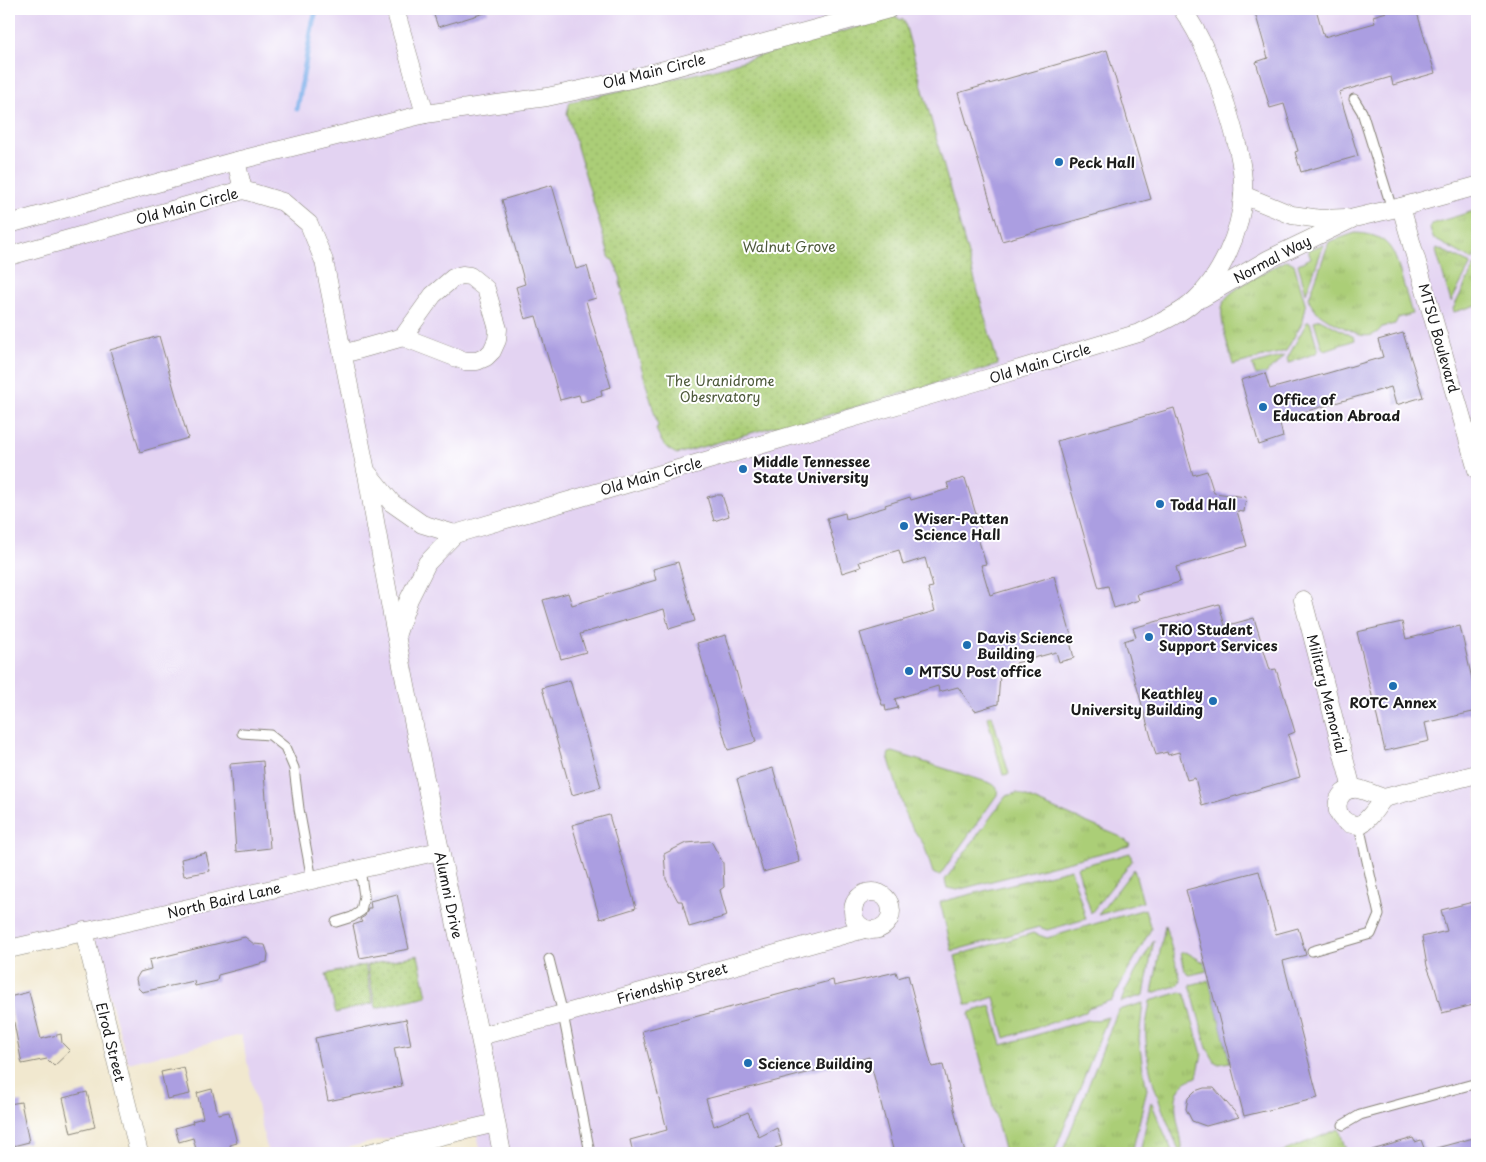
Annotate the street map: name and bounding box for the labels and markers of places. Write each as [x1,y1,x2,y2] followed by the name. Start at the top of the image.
[1069,152,1135,173] place label: Peck Hall
[1053,156,1065,168] marker: Peck Hall
[1273,389,1400,426] place label: Office of Education Abroad
[1257,401,1269,413] marker: Office of Education Abroad
[753,451,870,488] place label: Middle Tennessee State University
[737,463,749,475] marker: Middle Tennessee State University
[1170,494,1236,515] place label: Todd Hall
[1154,498,1166,510] marker: Todd Hall
[914,508,1009,545] place label: Wiser-Patten Science Hall
[898,520,910,532] marker: Wiser-Patten Science Hall
[1159,619,1278,656] place label: TRiO Student Support Services
[977,627,1073,664] place label: Davis Science Building
[1143,631,1155,643] marker: TRiO Student Support Services
[961,639,973,651] marker: Davis Science Building
[919,661,1042,682] place label: MTSU Post office
[903,665,915,677] marker: MTSU Post office
[1387,680,1399,692] marker: ROTC Annex
[1071,683,1203,720] place label: Keathley University Building
[1349,692,1437,713] place label: ROTC Annex
[1207,695,1219,707] marker: Keathley University Building
[758,1053,873,1074] place label: Science Building
[742,1057,754,1069] marker: Science Building

